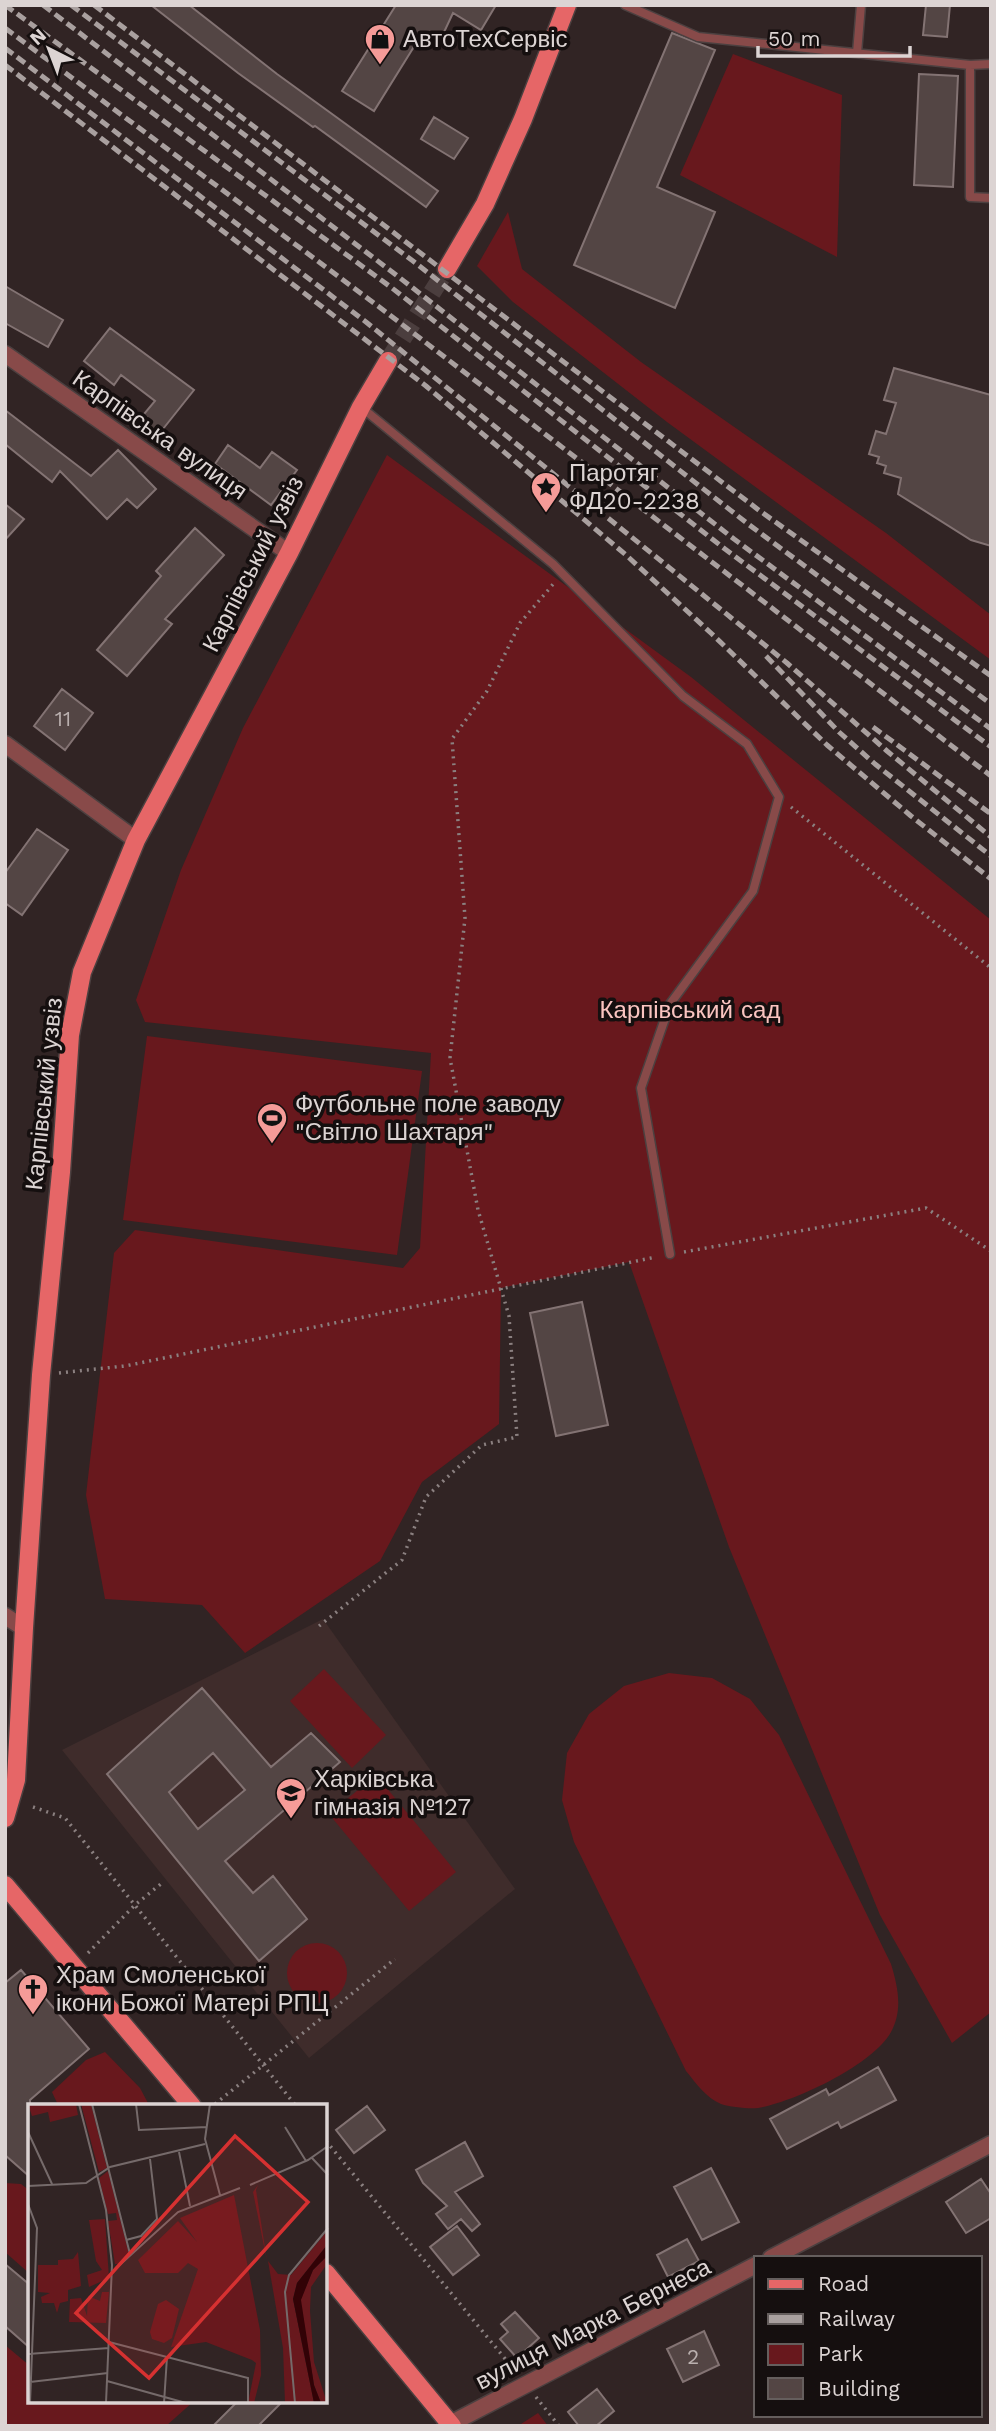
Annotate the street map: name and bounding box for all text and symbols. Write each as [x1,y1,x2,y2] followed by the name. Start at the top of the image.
[14,14,84,84] north arrow
[758,14,910,58] scale bar
[363,22,397,66] shop icon: АвтоТехСервіс
[25,23,51,50] text: N
[403,25,568,53] place label: АвтоТехСервіс
[768,26,820,51] text: 50 m
[67,364,253,506] street label: Карпівська вулиця
[569,459,700,515] place label: Паротяг ФД20-2238
[529,470,563,514] place icon: Паротяг ФД20-2238
[197,471,309,657] street label: Карпівський узвіз
[55,706,71,731] house number: 11
[20,996,68,1192] street label: Карпівський узвіз
[600,996,780,1024] park label: Карпівський сад
[295,1090,561,1146] place label: Футбольне поле заводу "Світло Шахтаря"
[255,1101,289,1145] sports icon: Футбольне поле заводу "Світло Шахтаря"
[314,1765,471,1821] place label: Харківська гімназія №127
[274,1776,308,1820] school or university icon: Харківська гімназія №127
[56,1961,329,2017] place label: Храм Смоленської ікони Божої Матері РПЦ
[16,1972,50,2016] church icon: Храм Смоленської ікони Божої Матері РПЦ
[28,2104,327,2403] inset map
[471,2252,716,2395] street label: вулиця Марка Бернеса
[754,2256,982,2417] legend
[818,2271,869,2296] text: Road
[818,2306,895,2331] text: Railway
[818,2341,863,2366] text: Park
[687,2344,699,2369] house number: 2
[818,2376,900,2401] text: Building

